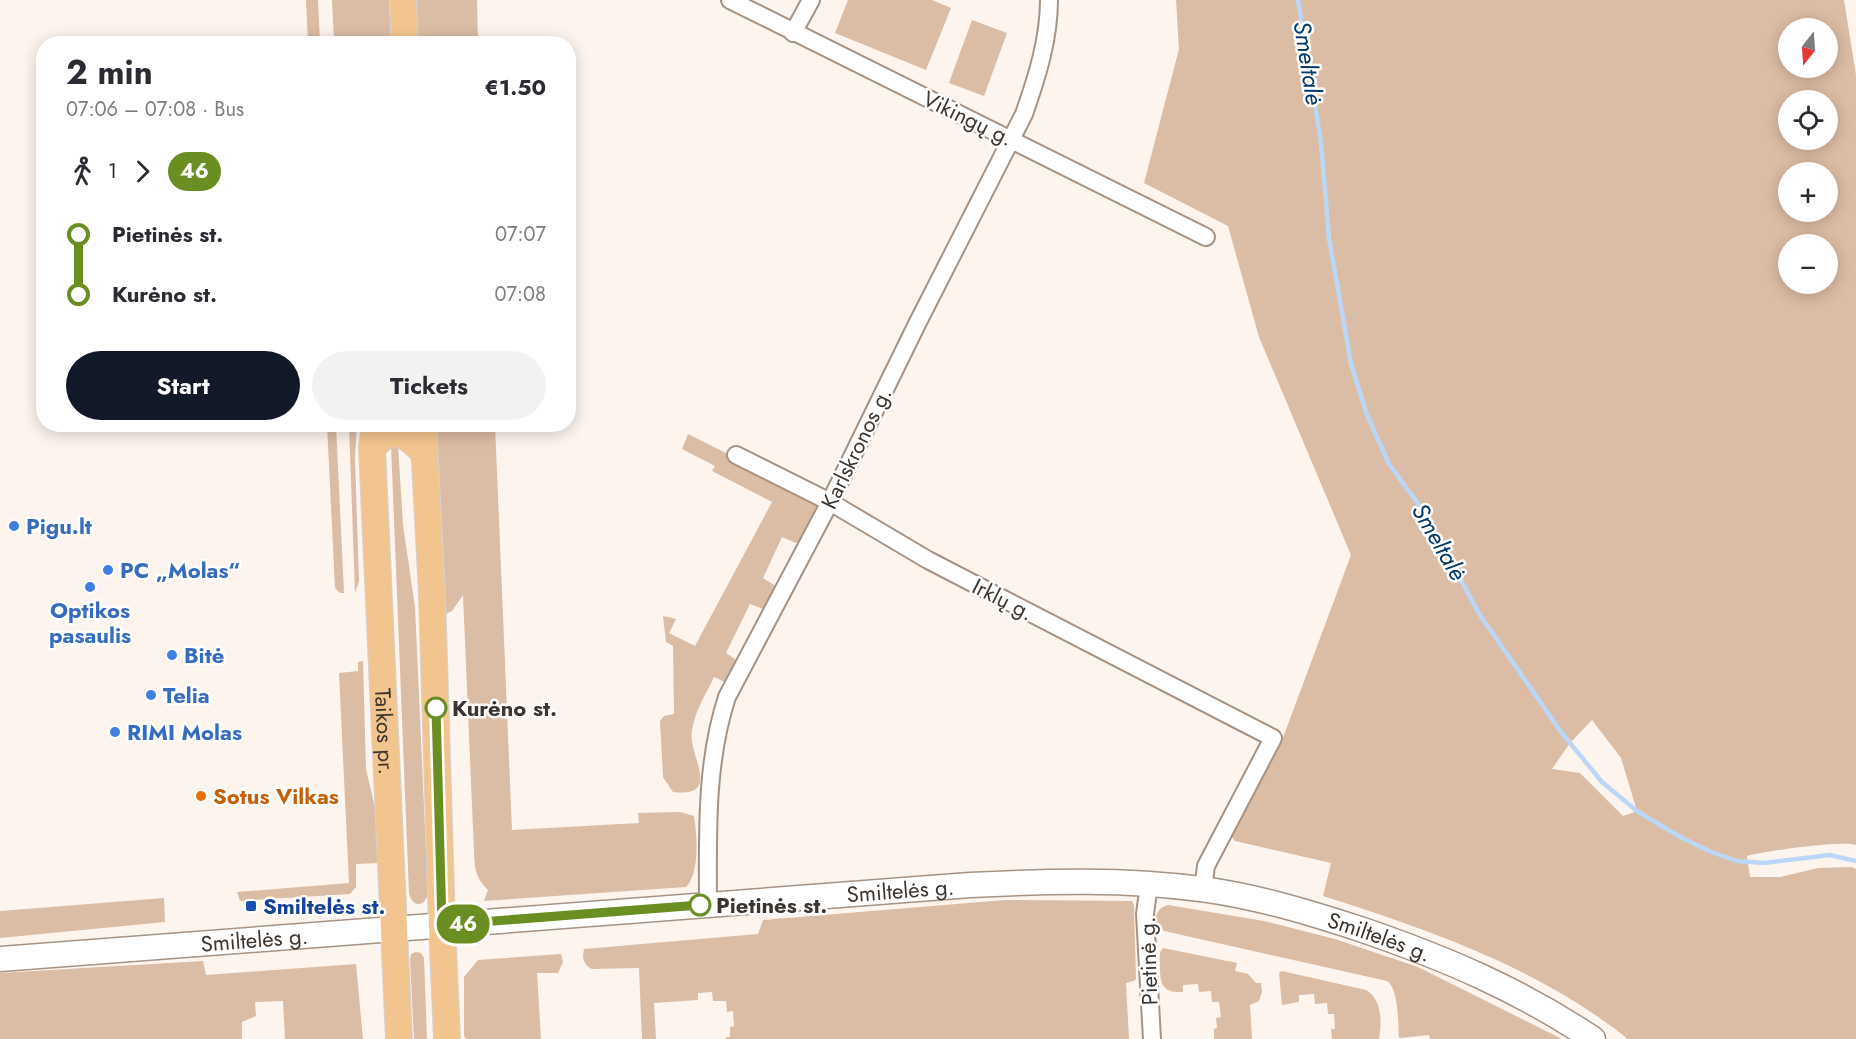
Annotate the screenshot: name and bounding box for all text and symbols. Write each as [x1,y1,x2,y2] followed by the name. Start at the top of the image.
[1285,18,1332,107] water label: Smeltalė
[1778,18,1838,78] north arrow
[1778,18,1838,294] map controls
[66,49,153,96] text: 2 min
[485,71,546,103] text: €1.50
[917,82,1019,154] street label: Vikingų g.
[1778,90,1838,150] button: locate
[66,95,244,124] text: 07:06 – 07:08 · Bus
[66,155,99,188] icon: walk
[126,155,159,188] icon: forward
[180,156,209,186] text: 46
[108,157,117,186] text: 1
[1778,162,1838,222] button: +
[112,218,223,250] text: Pietinės st.
[495,220,546,249] text: 07:07
[1778,234,1838,294] button: −
[112,278,217,310] text: Kurėno st.
[495,280,546,309] text: 07:08
[66,351,300,420] button: Start
[312,351,546,420] button: Tickets
[813,382,899,514] street label: Karlskronos g.
[1403,496,1476,587] water label: Smeltalė
[26,510,92,542] place label: Pigu.lt
[7,519,21,533] marker: Pigu.lt
[120,554,240,586] place label: PC „Molas“
[101,563,115,577] marker: PC „Molas“
[967,570,1039,628] street label: Irklų g.
[83,580,97,594] marker: Optikos pasaulis
[49,594,131,651] place label: Optikos pasaulis
[184,639,224,671] place label: Bitė
[165,648,179,662] marker: Bitė
[163,679,210,711] place label: Telia
[144,688,158,702] marker: Telia
[367,688,403,776] street label: Taikos pr.
[452,692,557,724] place label: Kurėno st.
[425,697,447,719] marker: Kurėno st.
[127,716,242,748] place label: RIMI Molas
[108,725,122,739] marker: RIMI Molas
[213,780,339,812] place label: Sotus Vilkas
[194,789,208,803] marker: Sotus Vilkas
[845,870,955,910] street label: Smiltelės g.
[716,889,827,921] place label: Pietinės st.
[263,890,386,922] place label: Smiltelės st.
[689,894,711,916] marker: Pietinės st.
[244,899,258,913] marker: Smiltelės st.
[436,904,490,944] line badge: 46
[1324,904,1436,970] street label: Smiltelės g.
[449,909,477,939] text: 46
[1130,916,1166,1006] street label: Pietinė g.
[199,920,309,960] street label: Smiltelės g.

